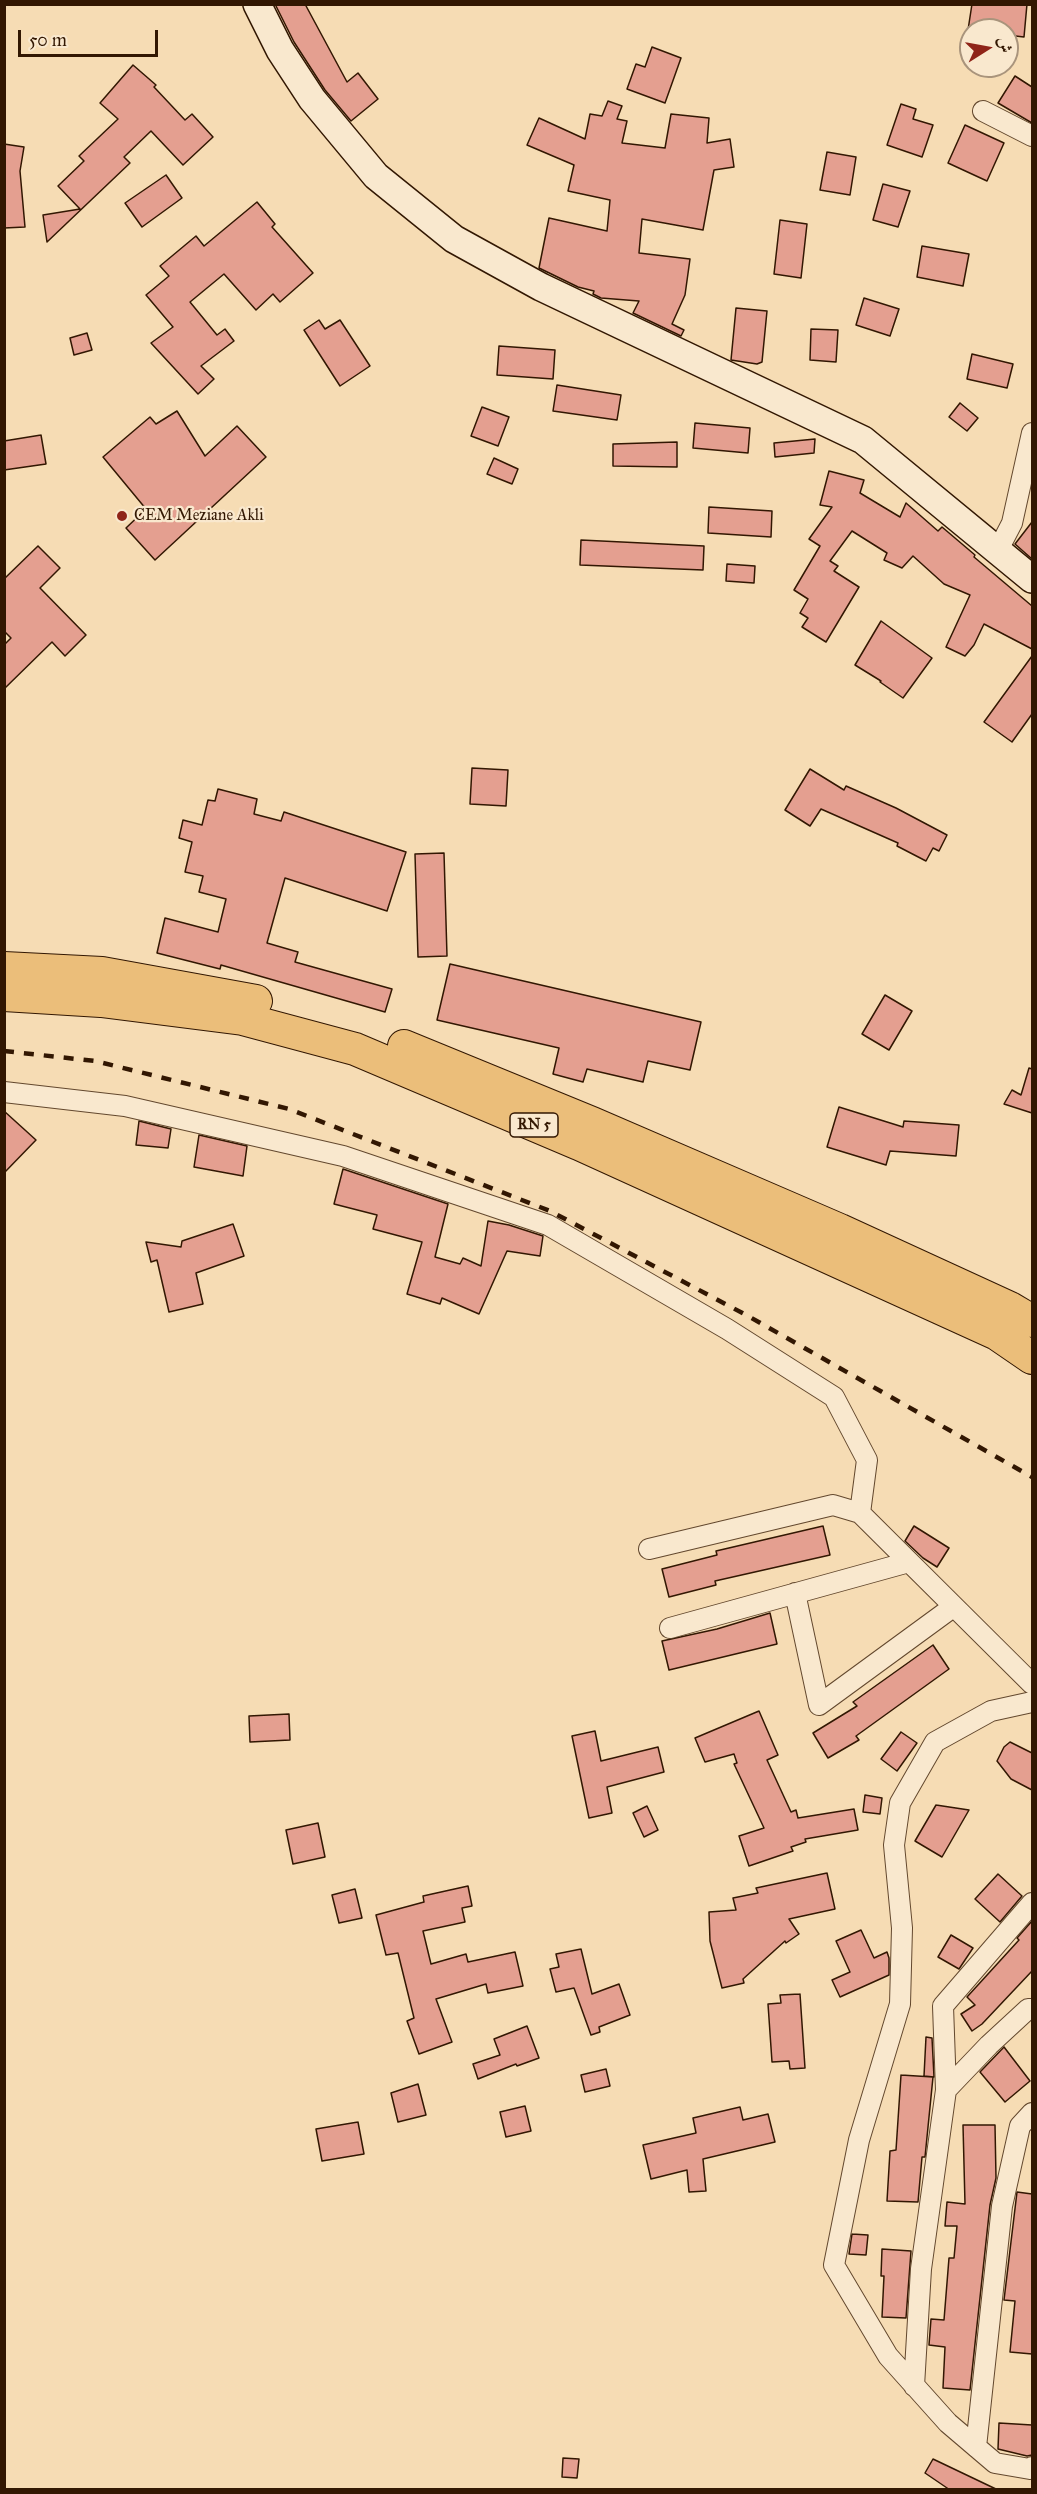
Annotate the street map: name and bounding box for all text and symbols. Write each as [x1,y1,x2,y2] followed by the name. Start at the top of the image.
[21,18,160,56] scale bar
[959,18,1019,78] north arrow
[29,29,67,51] text: 50 m
[994,35,1016,54] text: ش
[134,506,264,526] place label: CEM Meziane Akli
[115,509,129,523] marker: CEM Meziane Akli
[510,1113,558,1137] road number: RN 5

